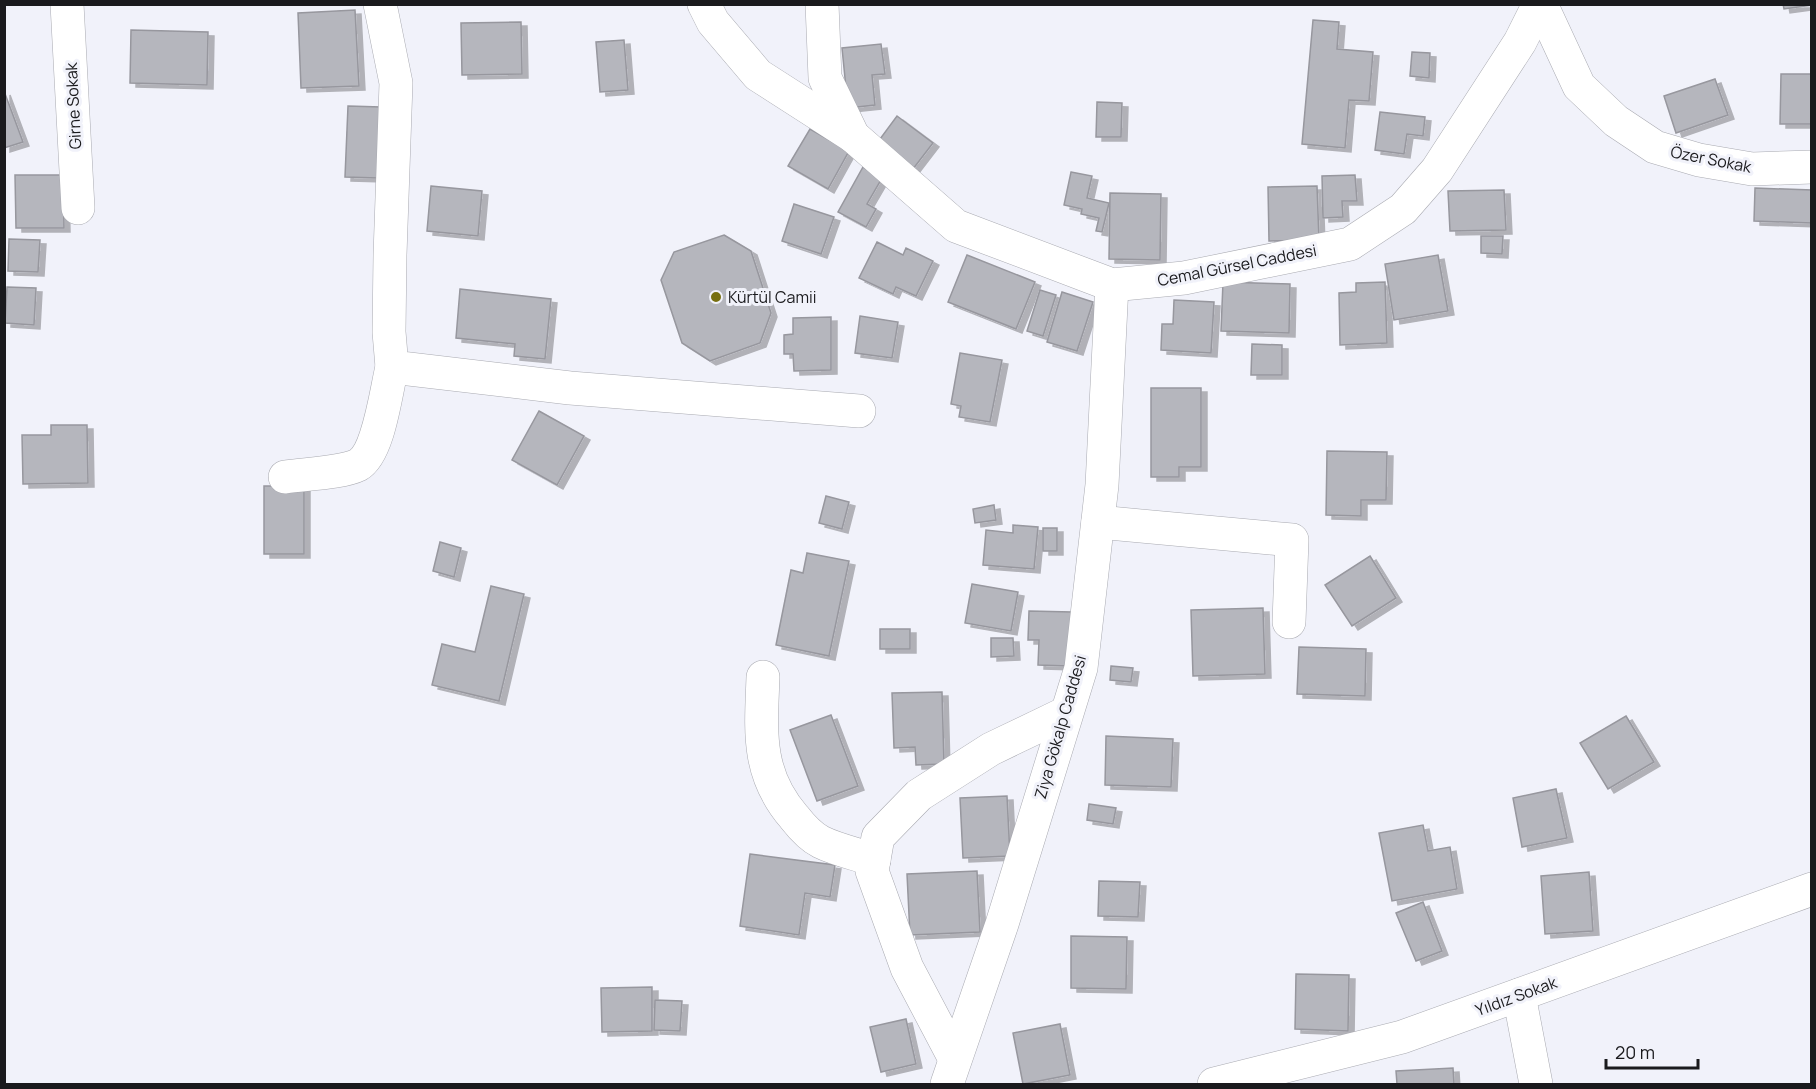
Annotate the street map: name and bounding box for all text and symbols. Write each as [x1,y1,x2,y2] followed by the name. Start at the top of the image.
[60,61,86,150] street label: Girne Sokak
[1669,140,1754,178] street label: Özer Sokak
[1156,239,1318,291] street label: Cemal Gürsel Caddesi
[728,286,816,308] place label: Kürtül Camii
[709,290,723,304] marker: Kürtül Camii
[1029,653,1091,801] street label: Ziya Gökalp Caddesi
[1472,971,1561,1021] street label: Yıldız Sokak
[1606,1032,1698,1070] scale bar
[1615,1040,1655,1064] text: 20 m

